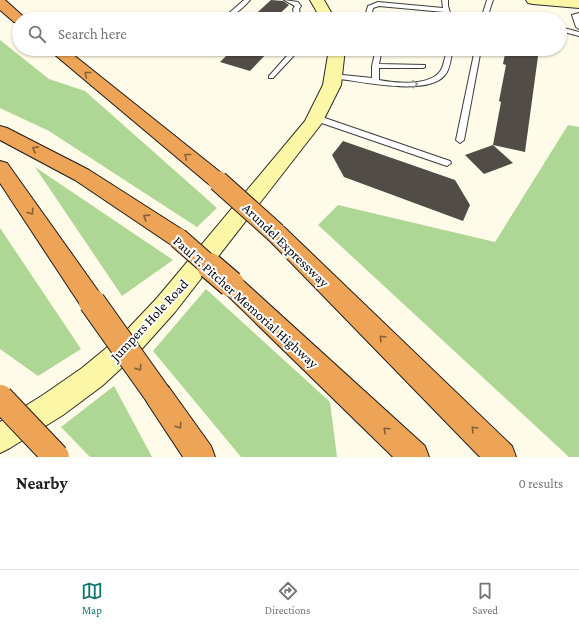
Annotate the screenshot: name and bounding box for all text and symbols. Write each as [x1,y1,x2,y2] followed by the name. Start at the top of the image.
[12,12,567,56] search box
[26,23,48,45] icon: search
[58,26,127,42] text: Search here
[84,72,91,79] one-way arrow
[412,80,418,89] one-way arrow
[32,147,39,154] one-way arrow
[185,154,192,161] one-way arrow
[240,200,333,291] street label: Arundel Expressway
[26,208,34,215] one-way arrow
[143,215,150,222] one-way arrow
[170,233,322,372] street label: Paul T. Pitcher Memorial Highway
[106,275,192,366] street label: Jumpers Hole Road
[379,335,386,343] one-way arrow
[134,364,142,371] one-way arrow
[174,422,182,429] one-way arrow
[383,427,391,435] one-way arrow
[471,427,479,434] one-way arrow
[16,474,68,493] text: Nearby
[518,476,563,491] text: 0 results
[81,580,103,616] tab: Map
[265,580,310,616] tab: Directions
[472,580,498,616] tab: Saved

